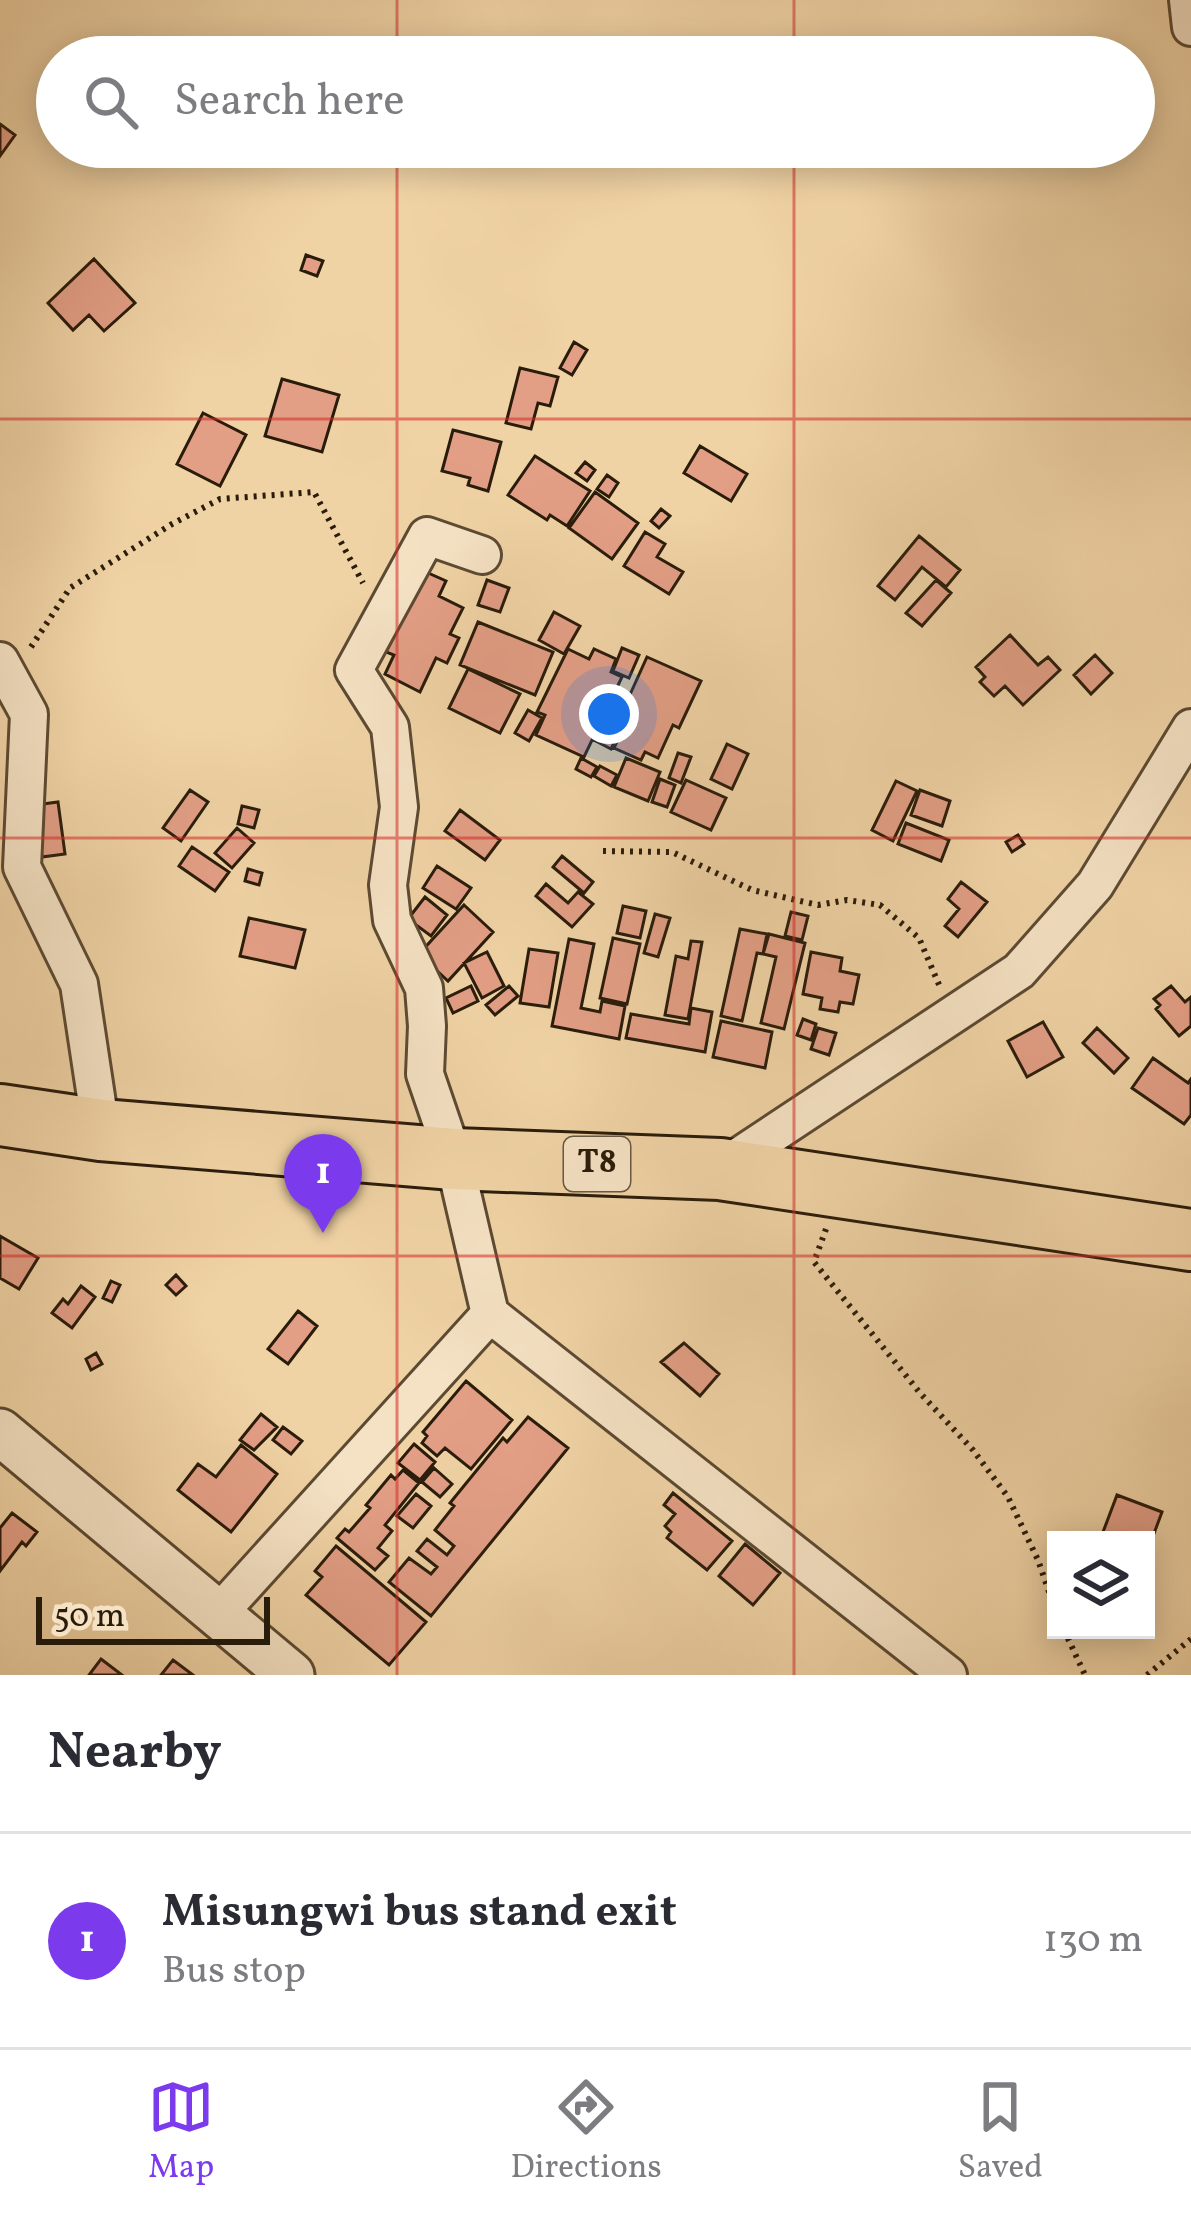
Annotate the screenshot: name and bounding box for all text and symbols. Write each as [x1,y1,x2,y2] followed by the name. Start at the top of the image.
[36,36,1155,168] search box
[78,69,144,135] icon: search
[174,71,405,134] text: Search here
[579,684,639,744] your location
[284,1134,362,1233] pin: 1
[564,1137,630,1191] road number: T8
[1047,1531,1155,1639] map controls
[1047,1531,1155,1639] button: layers
[36,1591,270,1644] scale bar
[54,1595,125,1641] text: 50 m
[48,1718,222,1789] text: Nearby
[162,1882,677,1945] text: Misungwi bus stand exit
[79,1914,95,1968] text: 1
[1043,1914,1143,1968] text: 130 m
[162,1945,306,1999] text: Bus stop
[148,2074,214,2192] tab: Map
[510,2074,662,2192] tab: Directions
[958,2074,1043,2192] tab: Saved

